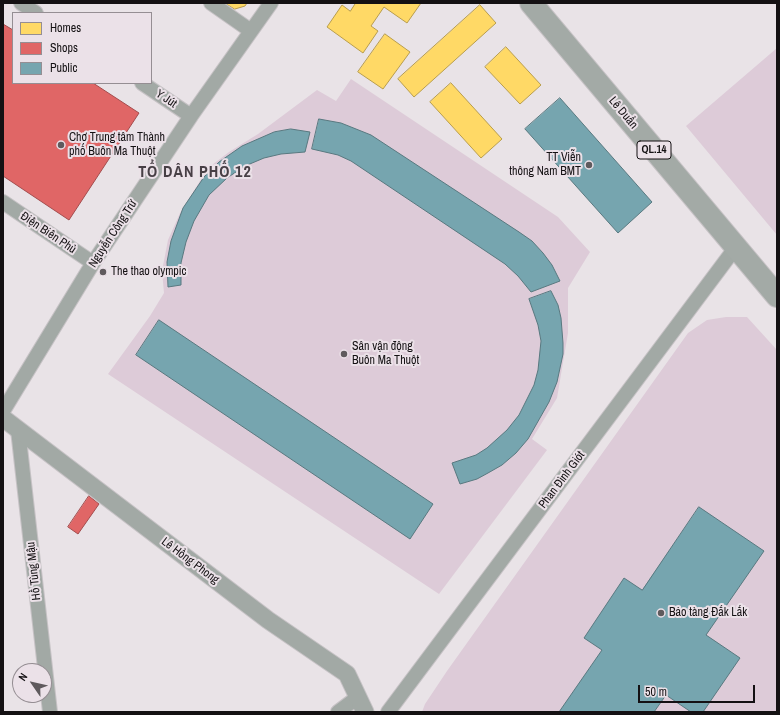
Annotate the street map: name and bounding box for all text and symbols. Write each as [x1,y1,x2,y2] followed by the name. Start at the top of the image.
[12,12,152,84] legend
[50,20,81,36] text: Homes
[50,40,78,56] text: Shops
[50,60,77,76] text: Public
[153,87,179,111] street label: Y Jút
[606,94,640,132] street label: Lê Duẩn
[69,131,165,159] place label: Chợ Trung tâm Thành phố Buôn Ma Thuột
[56,140,66,150] marker: Chợ Trung tâm Thành phố Buôn Ma Thuột
[637,141,671,159] road number: QL.14
[509,151,581,179] place label: TT Viễn thông Nam BMT
[584,160,594,170] marker: TT Viễn thông Nam BMT
[138,163,252,183] district label: TỔ DÂN PHỐ 12
[86,198,140,270] street label: Nguyễn Công Trứ
[17,209,79,257] street label: Điện Biên Phủ
[111,265,186,279] place label: The thao olympic
[98,267,108,277] marker: The thao olympic
[352,340,419,368] place label: Sân vận động Buôn Ma Thuột
[339,349,349,359] marker: Sân vận động Buôn Ma Thuột
[536,449,588,511] street label: Phan Đình Giót
[158,535,222,587] street label: Lê Hồng Phong
[24,541,44,601] street label: Hồ Tùng Mậu
[669,606,747,620] place label: Bảo tàng Đắk Lắk
[656,608,666,618] marker: Bảo tàng Đắk Lắk
[12,663,52,703] north arrow
[15,670,31,683] text: N
[640,677,757,703] scale bar
[645,684,667,700] text: 50 m

